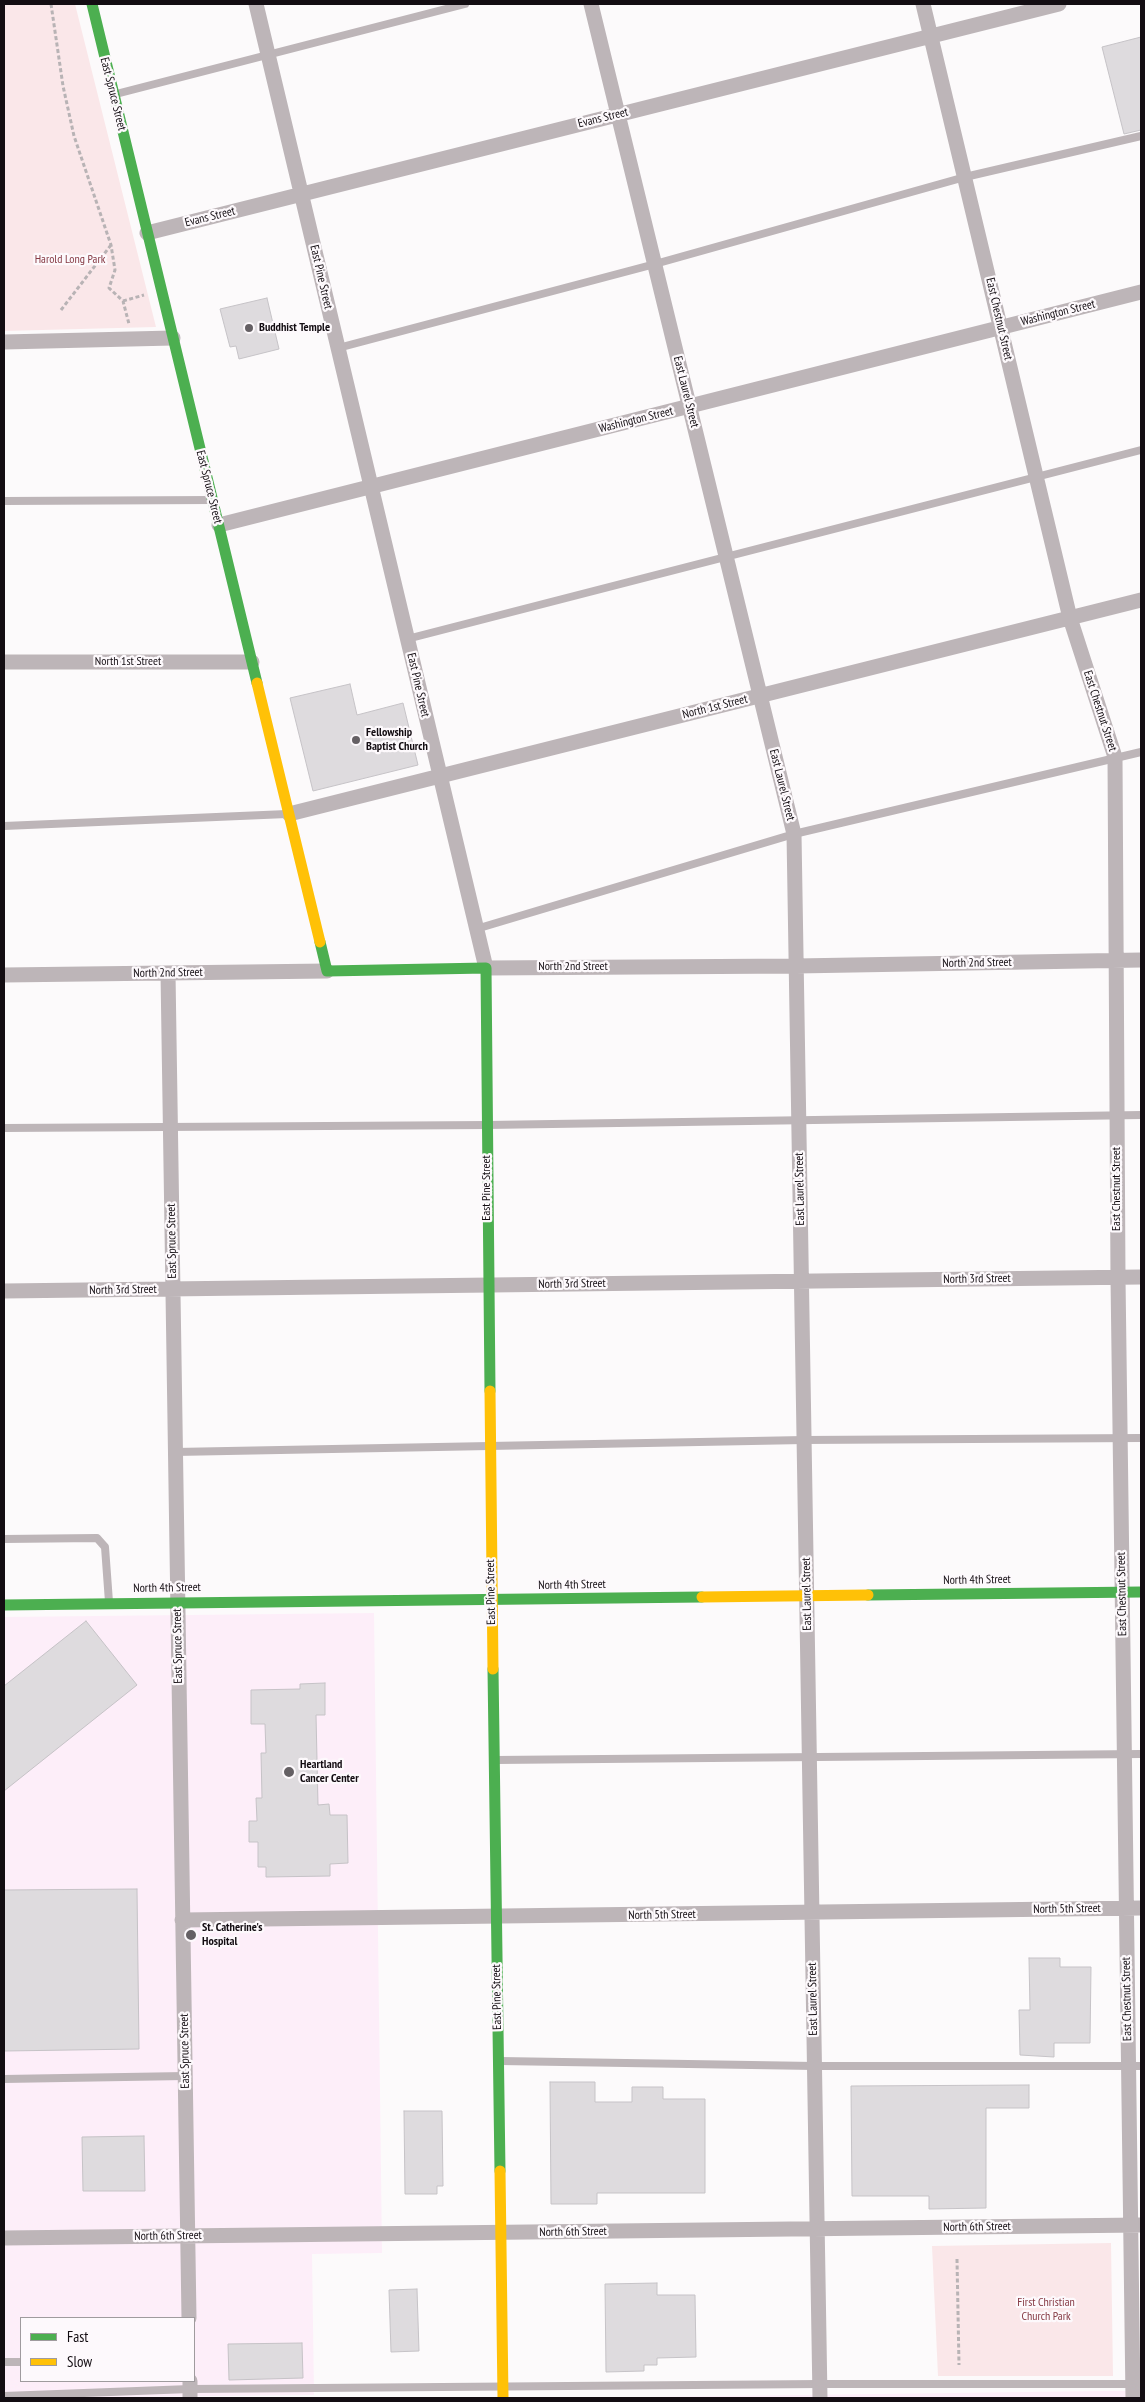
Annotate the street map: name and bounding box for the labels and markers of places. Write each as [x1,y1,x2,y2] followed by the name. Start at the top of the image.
[259,321,330,335] place label: Buddhist Temple
[243,322,255,334] marker: Buddhist Temple
[366,726,428,754] place label: Fellowship Baptist Church
[350,734,362,746] marker: Fellowship Baptist Church
[300,1758,359,1786] place label: Heartland Cancer Center
[282,1765,296,1779] marker: Heartland Cancer Center
[202,1921,262,1949] place label: St. Catherine's Hospital
[184,1928,198,1942] marker: St. Catherine's Hospital

